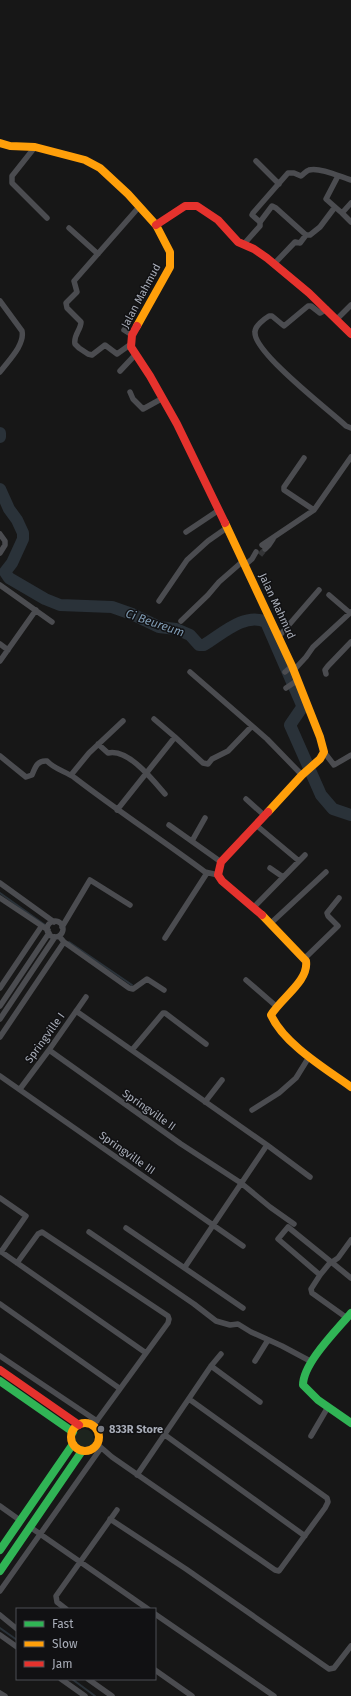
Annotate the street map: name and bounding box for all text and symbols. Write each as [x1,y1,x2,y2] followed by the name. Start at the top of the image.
[119,262,163,330] street label: Jalan Mahmud
[256,571,298,641] street label: Jalan Mahmud
[124,606,186,640] water label: Ci Beureum
[22,1010,68,1066] street label: Springville I
[120,1087,178,1133] street label: Springville II
[96,1129,158,1177] street label: Springville III
[109,1423,163,1436] place label: 833R Store
[96,1424,106,1434] marker: 833R Store
[16,1608,156,1680] legend
[52,1617,74,1631] text: Fast
[52,1637,78,1651] text: Slow
[52,1657,72,1671] text: Jam

